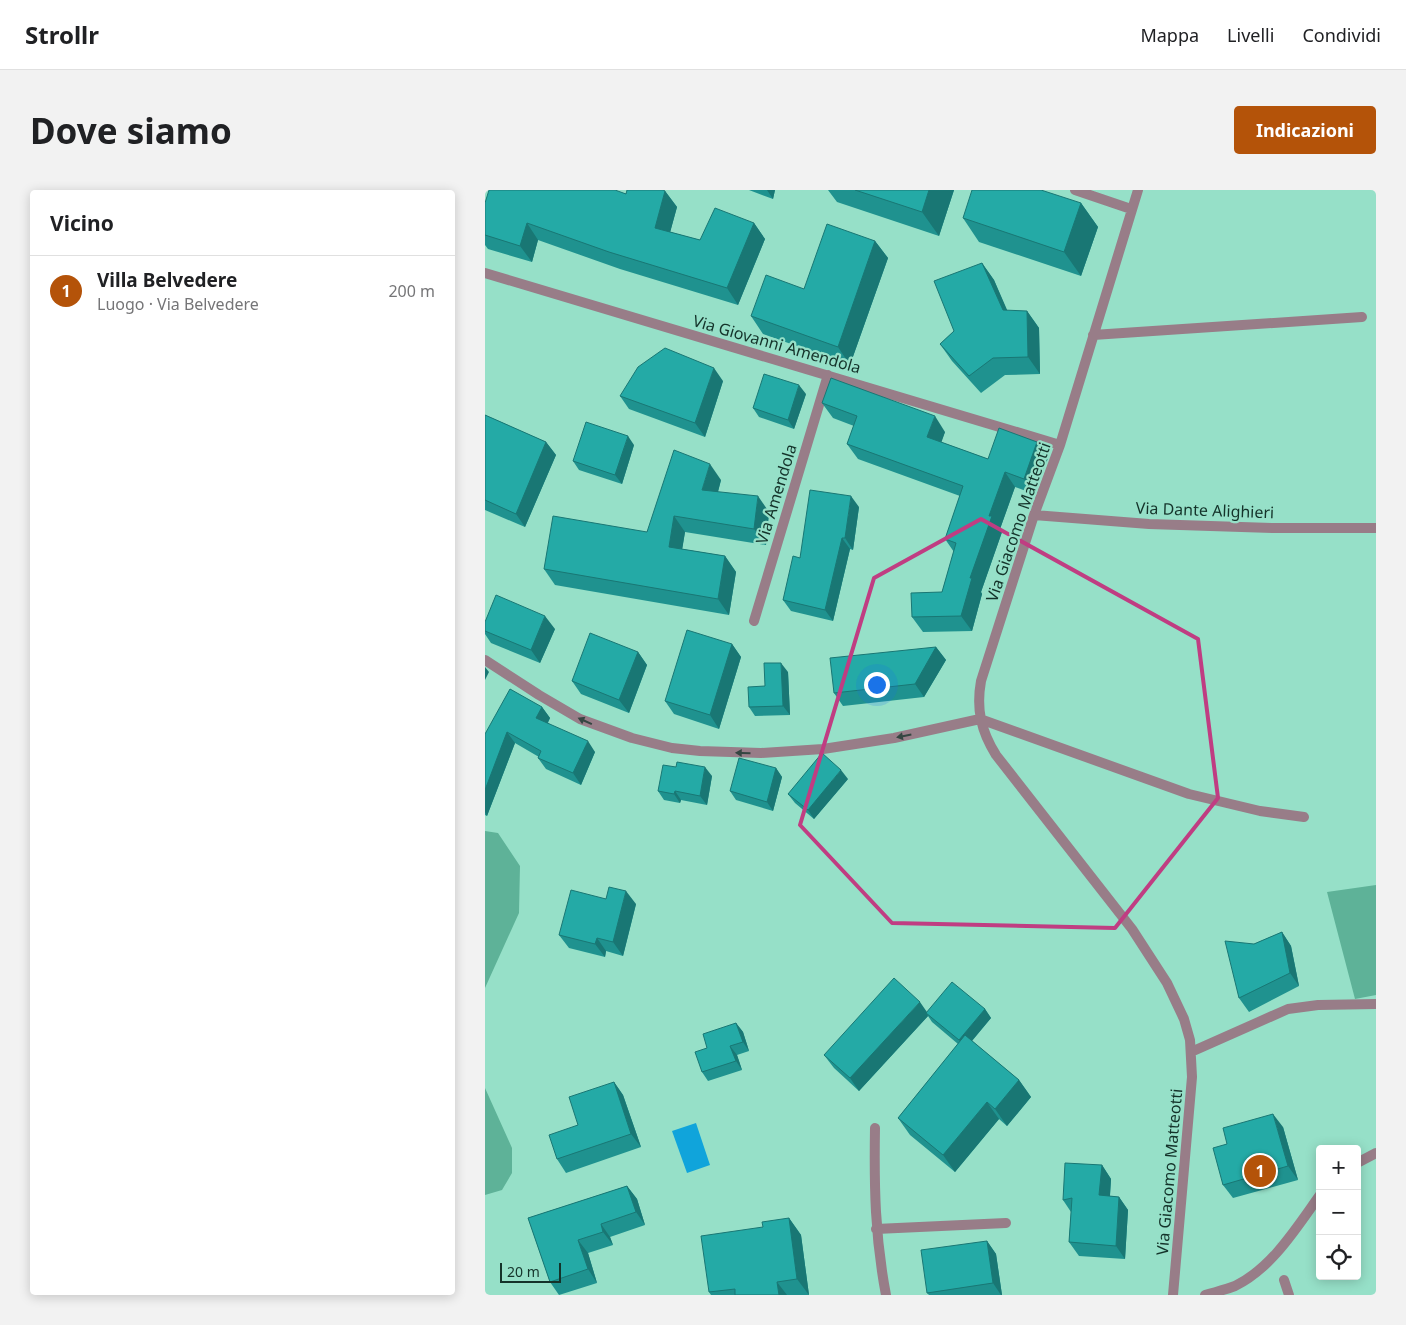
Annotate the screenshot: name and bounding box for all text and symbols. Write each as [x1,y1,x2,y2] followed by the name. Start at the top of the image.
[25,18,99,51] text: Strollr
[1140,23,1199,47] text: Mappa
[1227,23,1274,47] text: Livelli
[1302,23,1381,47] text: Condividi
[1234,106,1376,154] button: Indicazioni
[30,107,232,154] text: Dove siamo
[50,209,114,237] text: Vicino
[97,267,237,293] text: Villa Belvedere
[61,280,71,302] text: 1
[388,280,435,302] text: 200 m
[97,293,259,315] text: Luogo · Via Belvedere
[690,309,864,379] street label: Via Giovanni Amendola
[980,439,1056,605] street label: Via Giacomo Matteotti
[750,441,802,547] street label: Via Amendola
[1135,497,1275,523] street label: Via Dante Alighieri
[864,672,890,698] your location
[578,716,592,724] one-way arrow
[896,733,912,741] one-way arrow
[735,749,751,757] one-way arrow
[1151,1088,1187,1256] street label: Via Giacomo Matteotti
[1316,1145,1361,1280] map controls
[1316,1145,1361,1190] button: +
[1244,1152,1276,1190] pin: 1
[1316,1190,1361,1235] button: −
[1316,1235,1361,1280] button: locate
[500,1260,561,1283] scale bar
[507,1262,540,1281] text: 20 m

